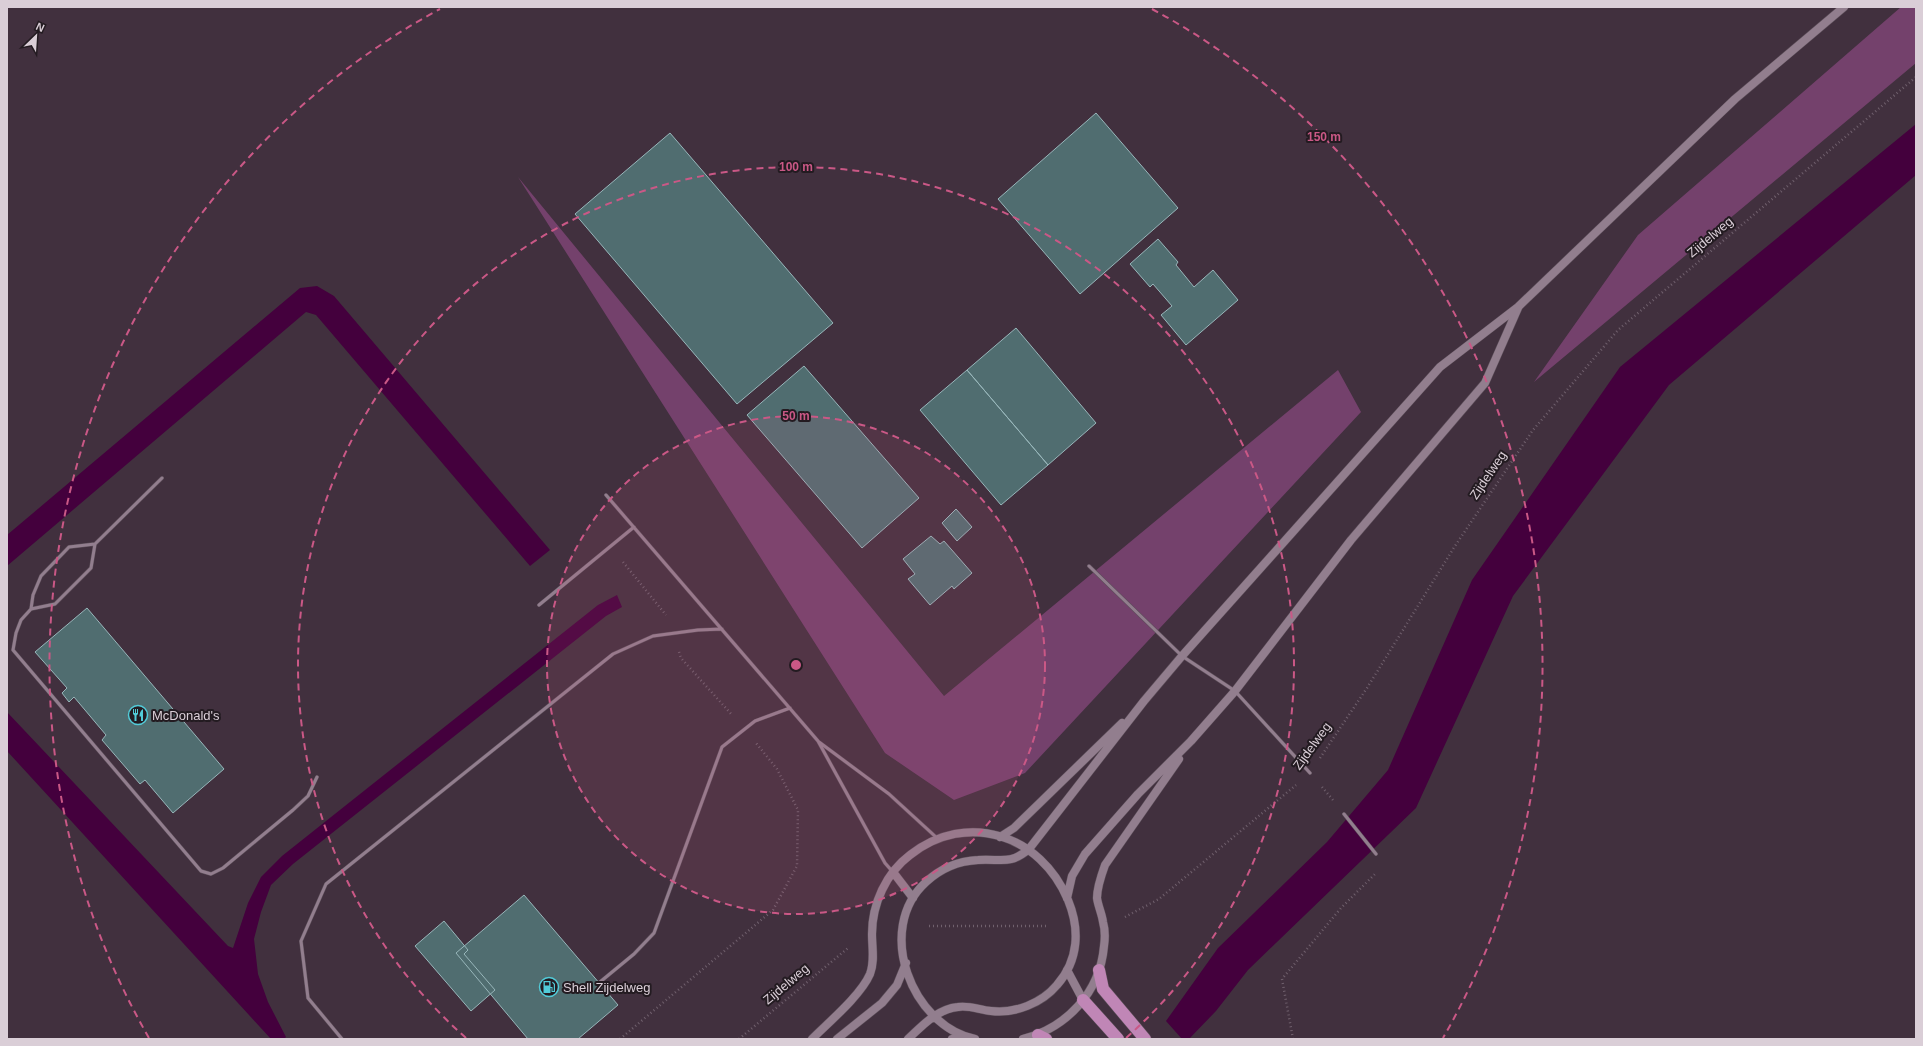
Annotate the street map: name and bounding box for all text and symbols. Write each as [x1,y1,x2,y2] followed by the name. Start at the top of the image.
[16,16,56,56] north arrow
[34,20,46,34] text: N
[1307,130,1341,144] text: 150 m
[779,160,813,174] text: 100 m
[1684,214,1736,260] street label: Zijdelweg
[782,409,810,423] text: 50 m
[1466,448,1510,502] street label: Zijdelweg
[789,658,803,672] centre of rings
[127,704,149,726] restaurant icon: McDonald's
[152,708,220,723] place label: McDonald's
[1290,719,1334,773] street label: Zijdelweg
[760,961,812,1007] street label: Zijdelweg
[538,976,560,998] fuel station icon: Shell Zijdelweg
[563,980,650,995] place label: Shell Zijdelweg

